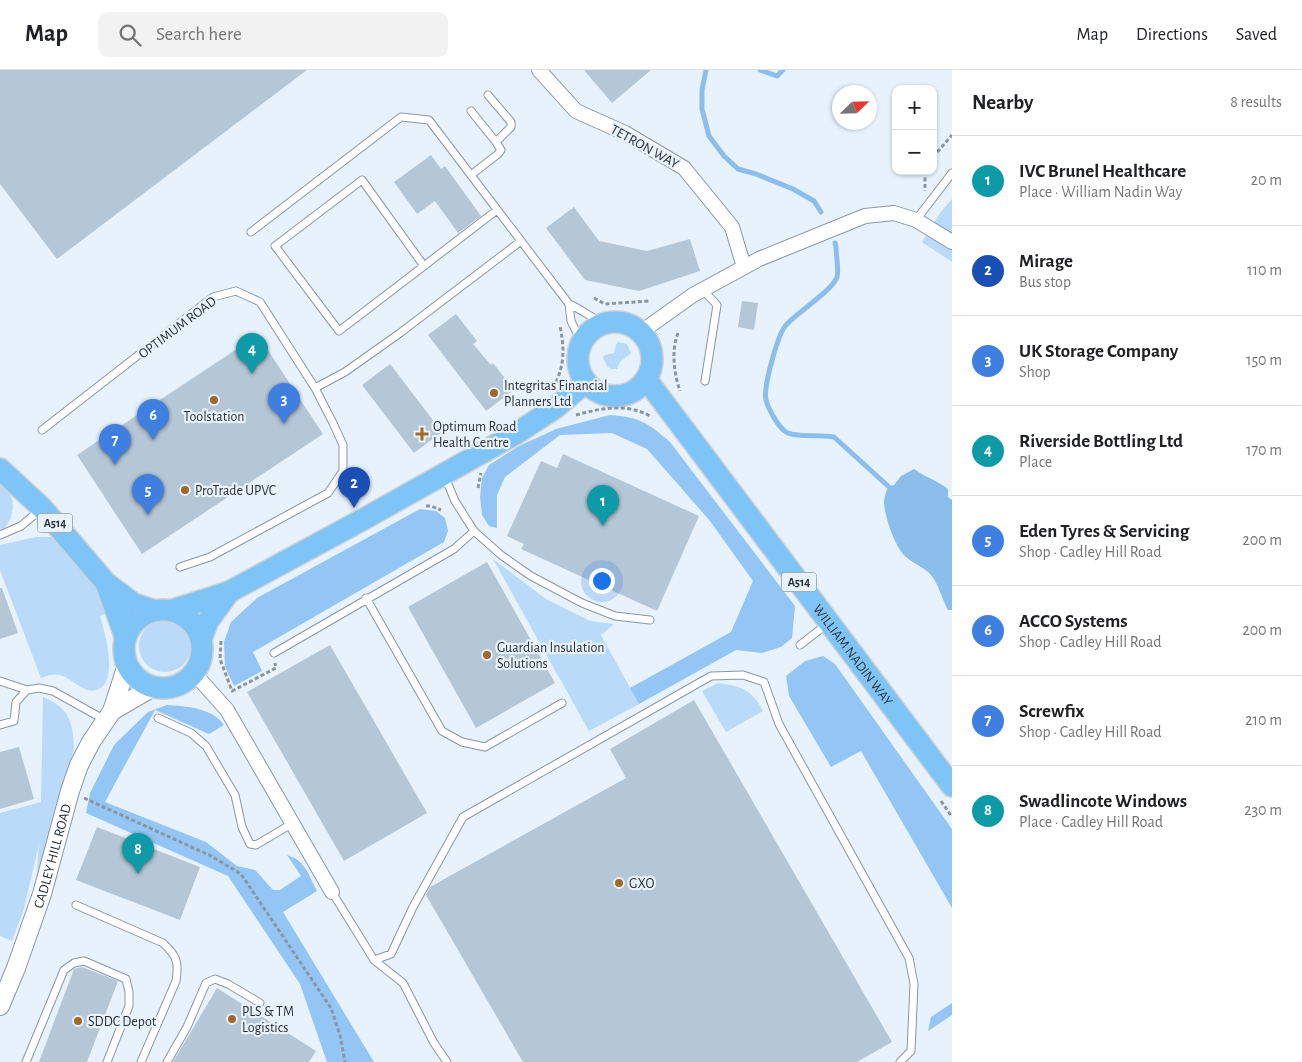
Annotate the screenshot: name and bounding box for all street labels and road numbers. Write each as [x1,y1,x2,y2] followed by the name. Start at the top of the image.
[608,122,682,172] street label: TETRON WAY
[136,294,219,361] street label: OPTIMUM ROAD
[38,513,72,532] road number: A514
[782,572,816,592] road number: A514
[810,602,895,709] street label: WILLIAM NADIN WAY
[32,803,74,910] street label: CADLEY HILL ROAD

